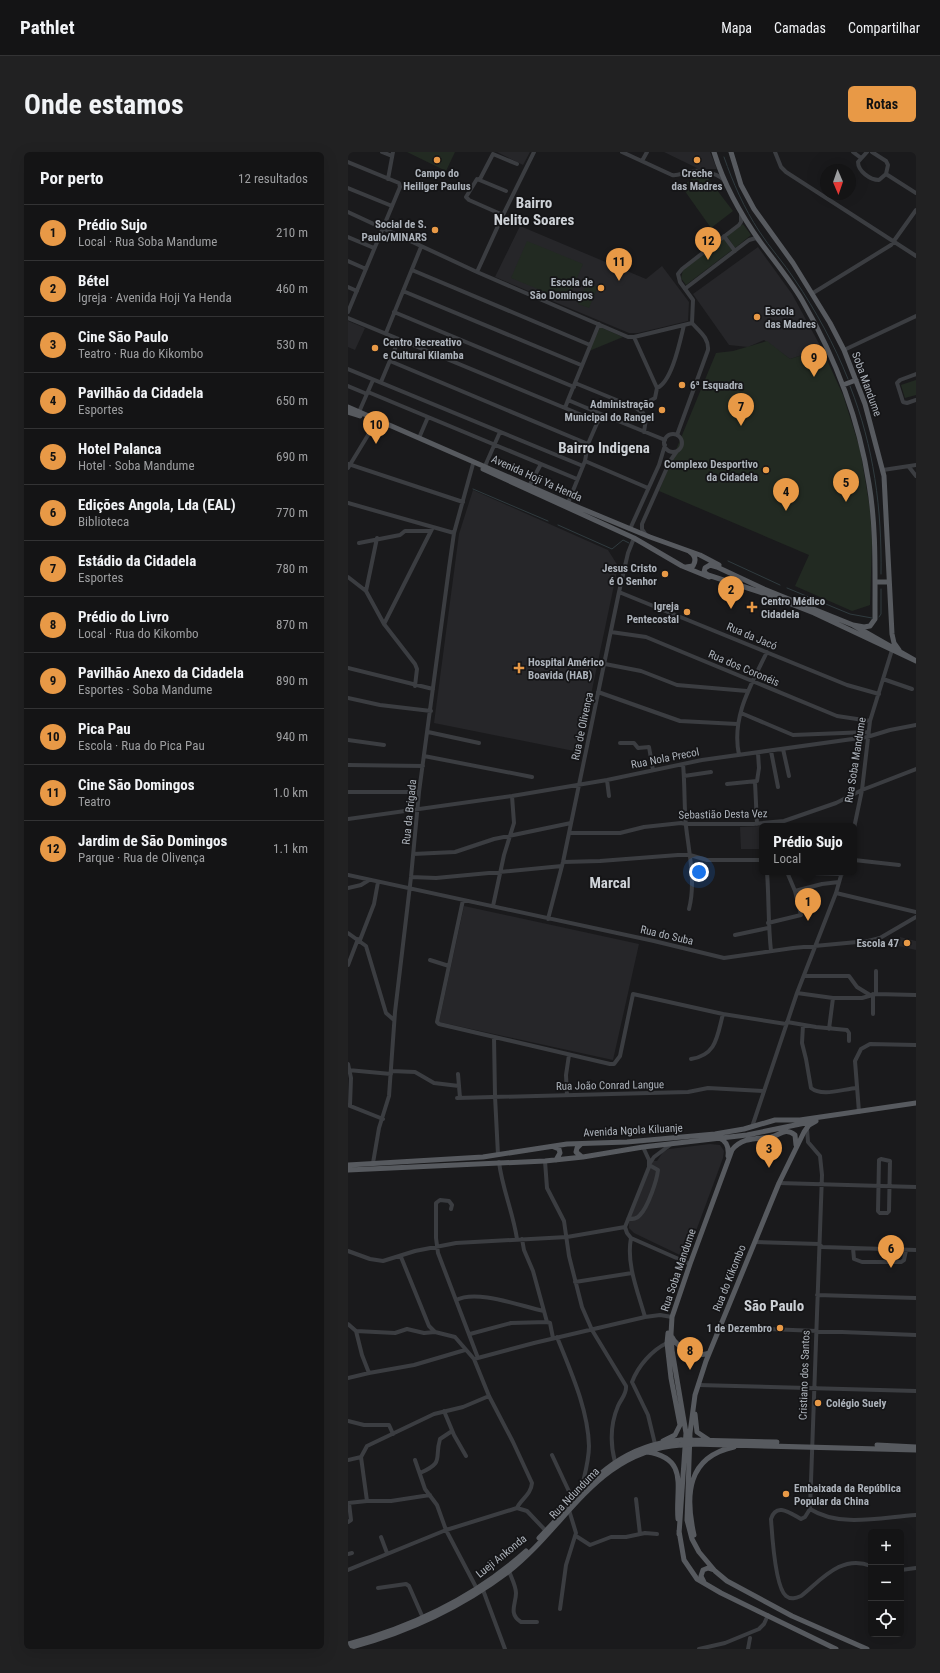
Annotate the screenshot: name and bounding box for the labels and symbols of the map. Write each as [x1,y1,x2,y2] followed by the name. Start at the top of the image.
[432,155,442,165] marker: Campo do Heiliger Paulus
[692,155,702,165] marker: Creche das Madres
[820,164,856,200] north arrow
[403,167,471,193] place label: Campo do Heiliger Paulus
[672,167,722,193] place label: Creche das Madres
[494,194,575,229] district label: Bairro Nelito Soares
[362,218,427,244] place label: Social de S. Paulo/MINARS
[430,225,440,235] marker: Social de S. Paulo/MINARS
[695,227,721,260] pin: 12
[606,248,632,281] pin: 11
[530,276,593,302] place label: Escola de São Domingos
[596,283,606,293] marker: Escola de São Domingos
[765,305,816,331] place label: Escola das Madres
[752,312,762,322] marker: Escola das Madres
[383,336,464,362] place label: Centro Recreativo e Cultural Kilamba
[370,343,380,353] marker: Centro Recreativo e Cultural Kilamba
[801,344,827,377] pin: 9
[849,350,884,418] street label: Soba Mandume
[690,379,743,392] place label: 6ª Esquadra
[677,380,687,390] marker: 6ª Esquadra
[728,393,754,426] pin: 7
[565,398,655,424] place label: Administração Municipal do Rangel
[657,405,667,415] marker: Administração Municipal do Rangel
[363,411,389,444] pin: 10
[558,439,650,457] district label: Bairro Indigena
[489,453,584,504] street label: Avenida Hoji Ya Henda
[664,458,759,484] place label: Complexo Desportivo da Cidadela
[761,465,771,475] marker: Complexo Desportivo da Cidadela
[833,469,859,502] pin: 5
[773,478,799,511] pin: 4
[602,562,658,588] place label: Jesus Cristo é O Senhor
[660,569,670,579] marker: Jesus Cristo é O Senhor
[718,576,744,609] pin: 2
[761,595,826,621] place label: Centro Médico Cidadela
[627,600,679,626] place label: Igreja Pentecostal
[746,601,758,613] marker: Centro Médico Cidadela
[682,607,692,617] marker: Igreja Pentecostal
[725,620,779,653] street label: Rua da Jacó
[706,648,781,689] street label: Rua dos Coronéis
[528,656,605,682] place label: Hospital Américo Boavida (HAB)
[513,662,525,674] marker: Hospital Américo Boavida (HAB)
[569,691,596,761] street label: Rua de Olivença
[842,716,869,804] street label: Rua Soba Mandume
[630,746,700,771] street label: Rua Nola Precol
[400,779,419,845] street label: Rua da Brigada
[678,807,768,822] street label: Sebastião Desta Vez
[689,862,709,882] your location
[589,874,631,892] district label: Marcal
[795,888,821,921] pin: 1
[639,923,695,948] street label: Rua do Suba
[856,937,899,950] place label: Escola 47
[902,938,912,948] marker: Escola 47
[556,1078,664,1093] street label: Rua João Conrad Langue
[583,1121,683,1140] street label: Avenida Ngola Kiluanje
[756,1135,782,1168] pin: 3
[658,1227,699,1313] street label: Rua Soba Mandume
[878,1235,904,1268] pin: 6
[710,1243,749,1313] street label: Rua do Kikombo
[744,1297,804,1315] district label: São Paulo
[706,1322,773,1335] place label: 1 de Dezembro
[775,1323,785,1333] marker: 1 de Dezembro
[796,1330,813,1420] street label: Cristiano dos Santos
[677,1337,703,1370] pin: 8
[826,1397,886,1410] place label: Colégio Suely
[813,1398,823,1408] marker: Colégio Suely
[547,1465,602,1522] street label: Rua Ndunduma
[794,1482,901,1508] place label: Embaixada da República Popular da China
[781,1489,791,1499] marker: Embaixada da República Popular da China
[473,1532,529,1581] street label: Lueji Ankonda

